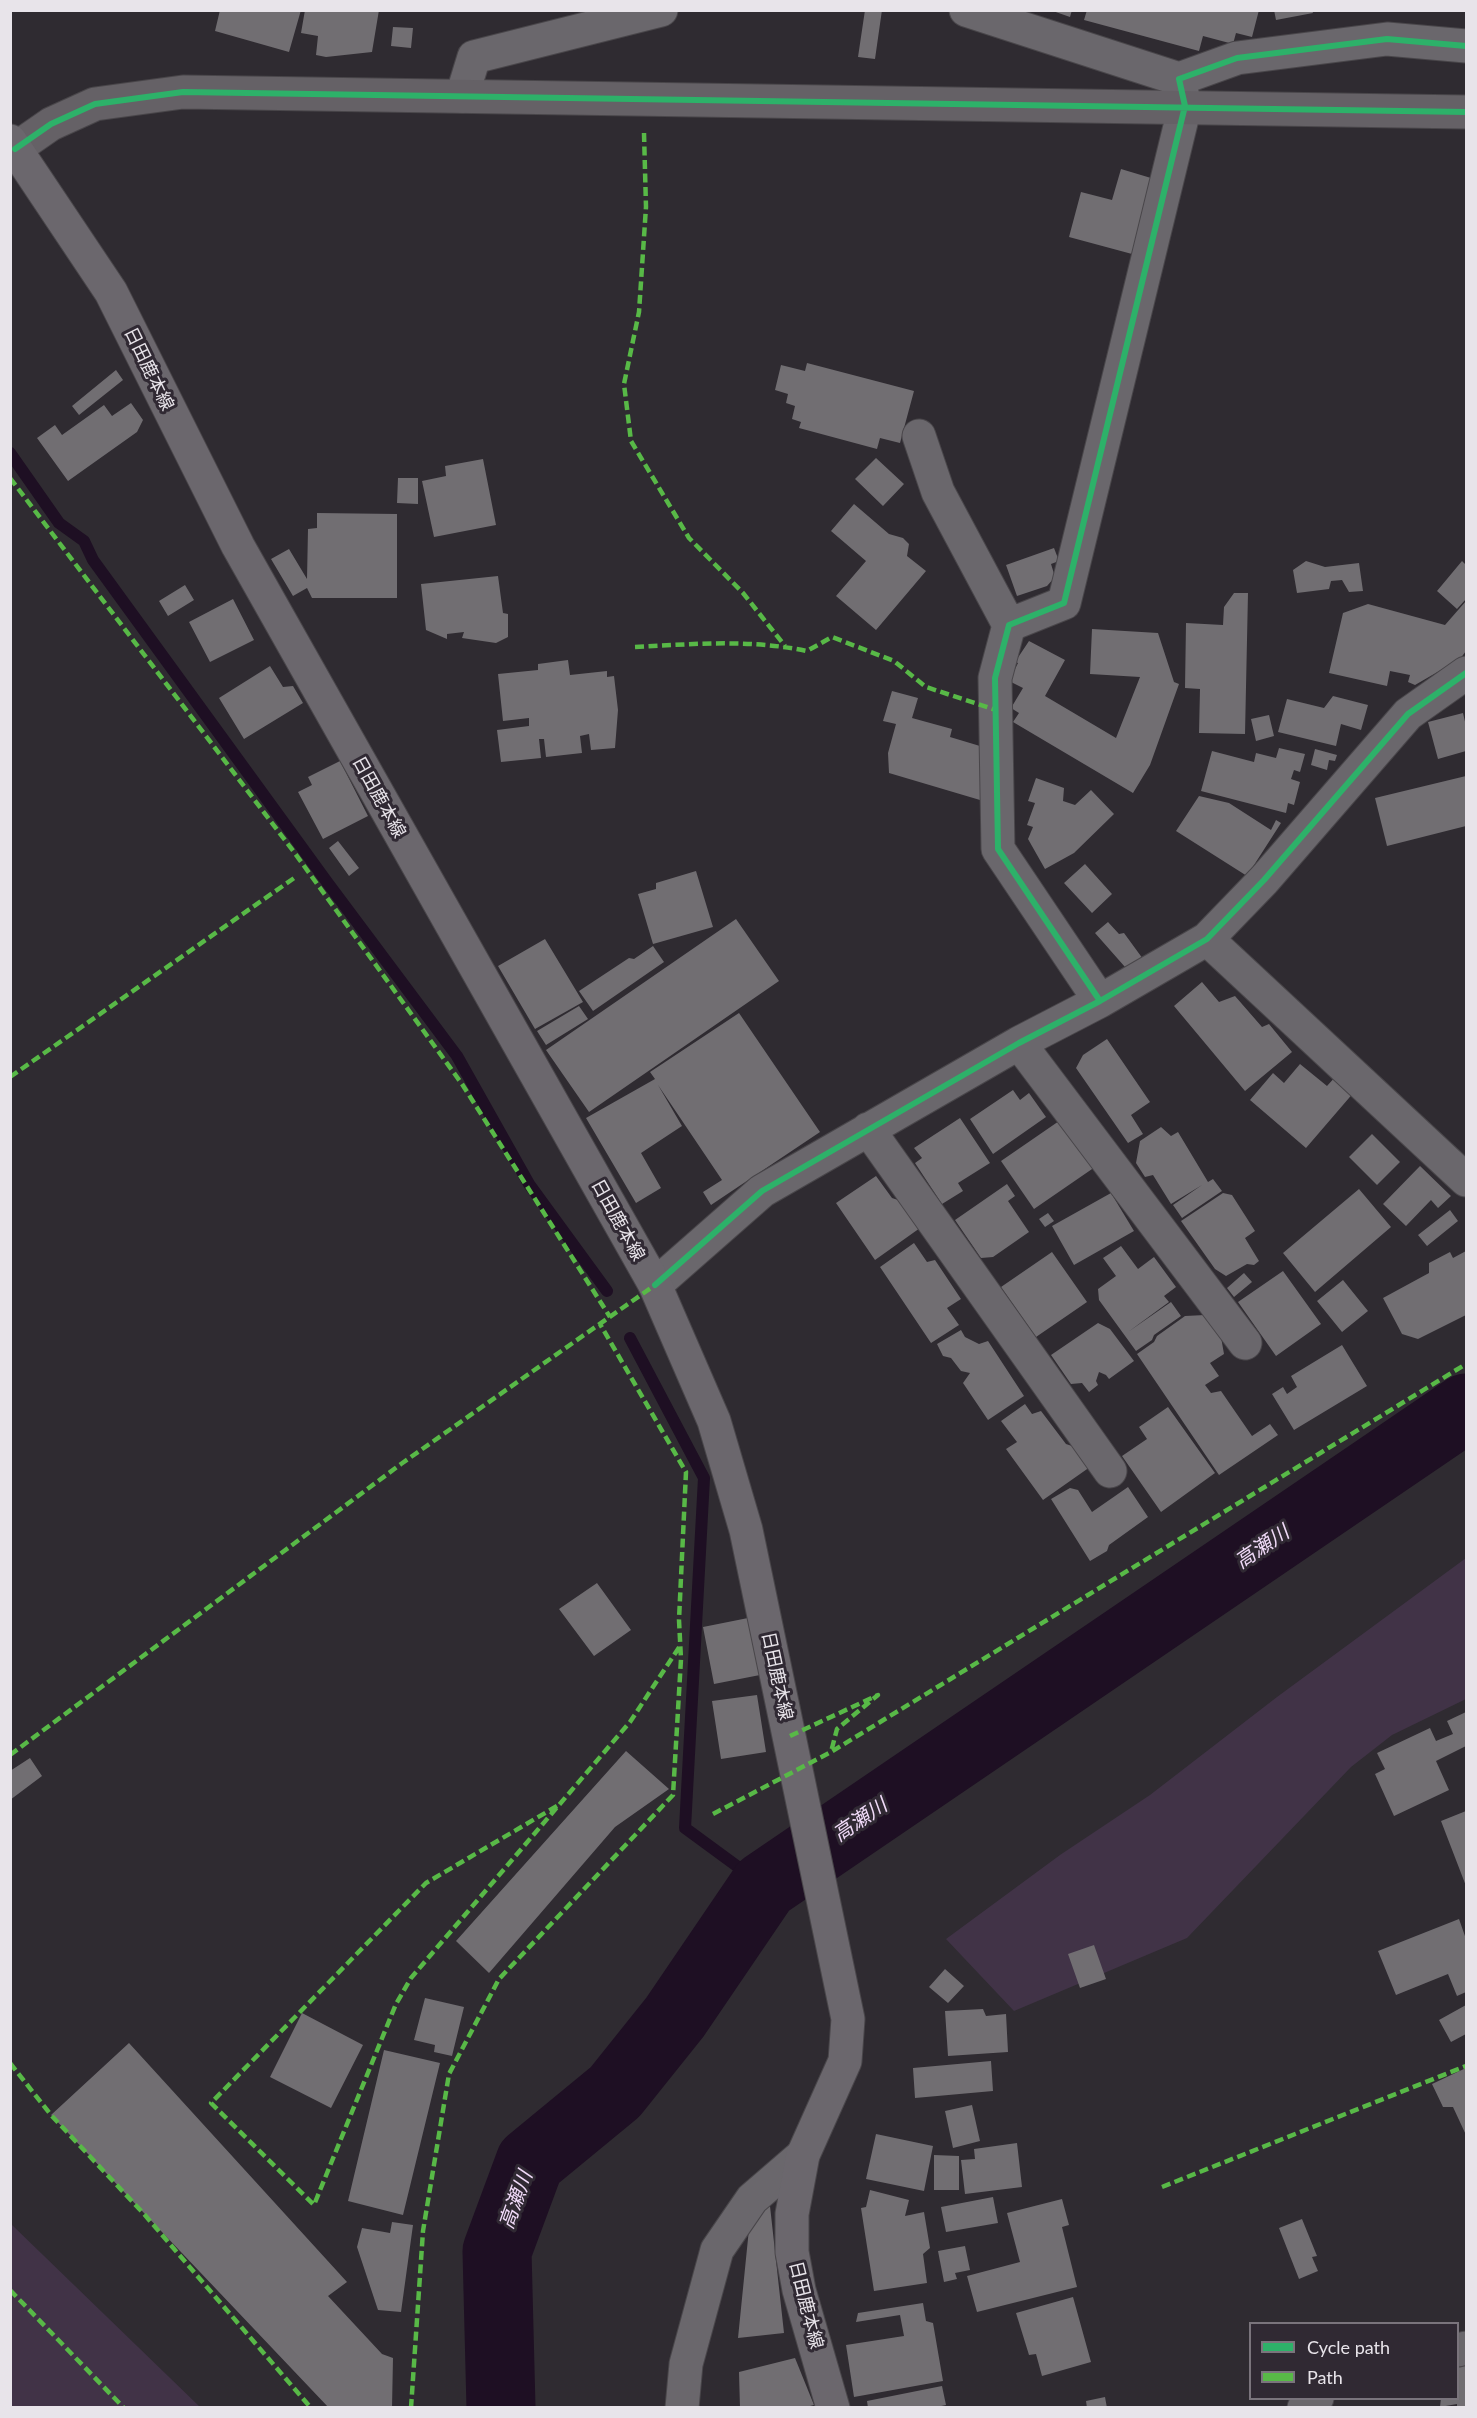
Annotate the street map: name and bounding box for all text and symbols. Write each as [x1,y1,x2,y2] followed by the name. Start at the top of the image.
[120,324,178,414] street label: 日田鹿本線
[348,752,410,842] street label: 日田鹿本線
[587,1175,649,1265] street label: 日田鹿本線
[1230,1520,1294,1574] water label: 高瀬川
[757,1630,797,1722] street label: 日田鹿本線
[828,1793,892,1847] water label: 高瀬川
[494,2168,538,2232] water label: 高瀬川
[785,2259,827,2351] street label: 日田鹿本線
[1249,2322,1459,2400] legend
[1307,2336,1390,2358] text: Cycle path
[1307,2366,1343,2388] text: Path

